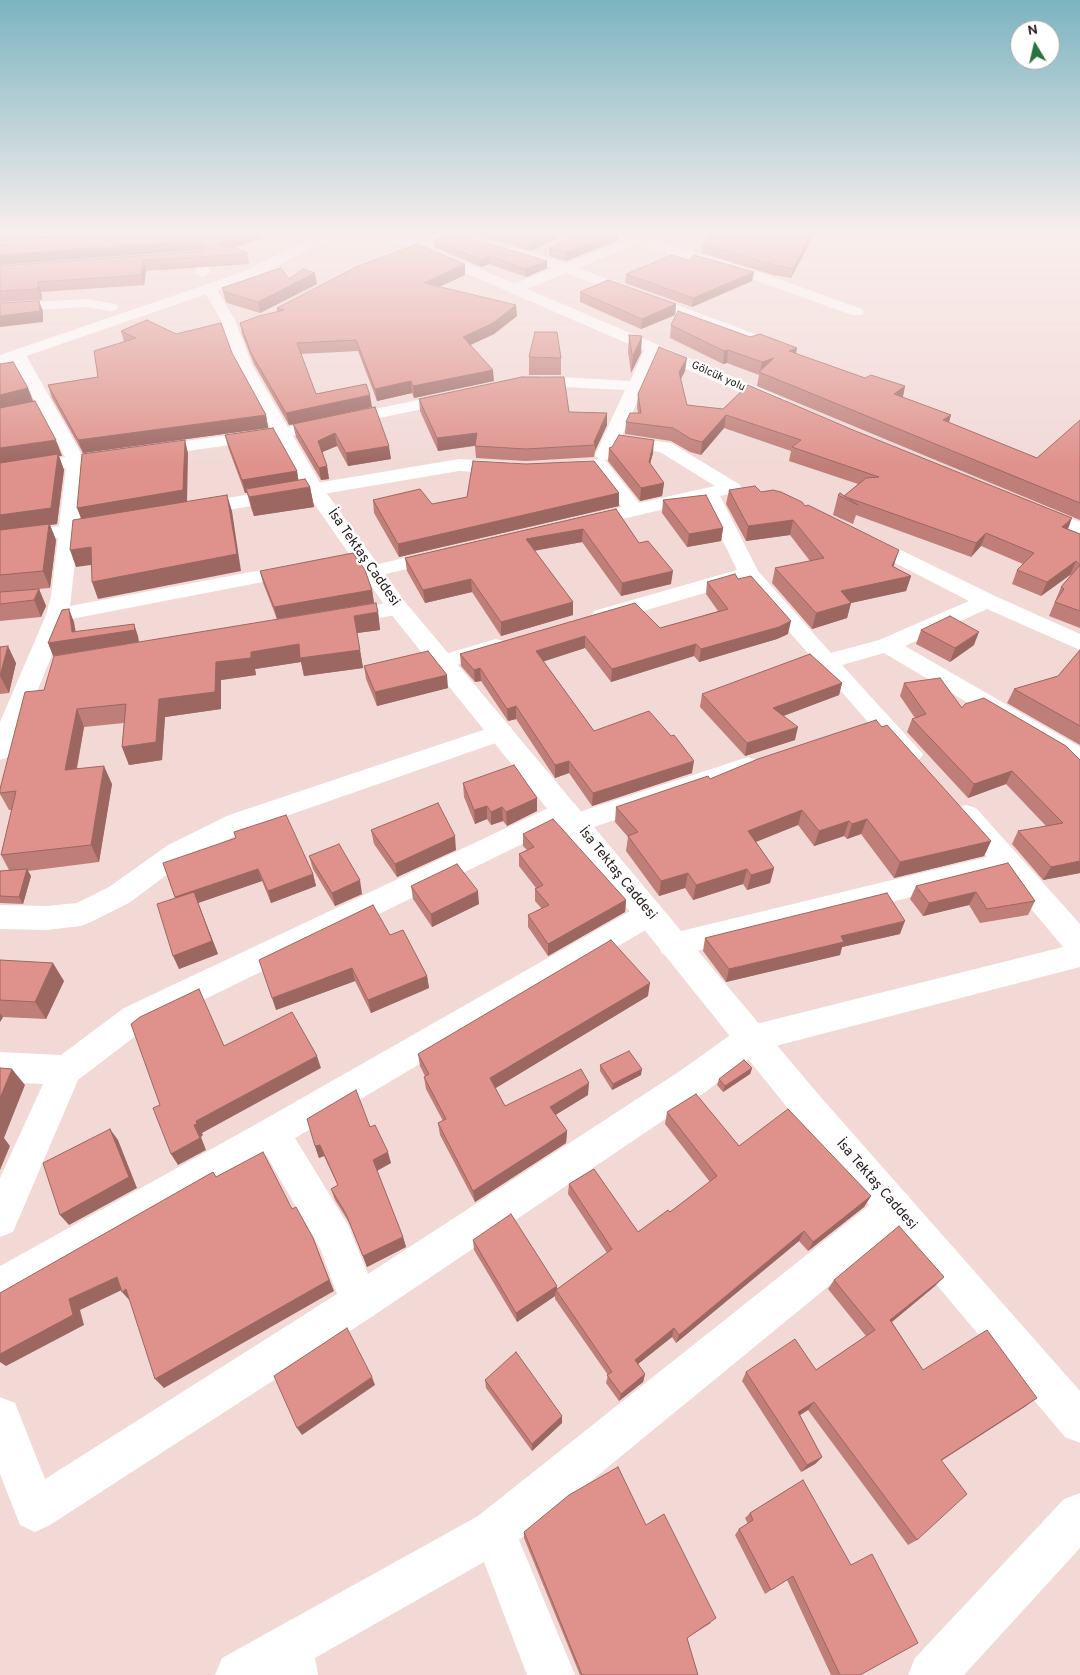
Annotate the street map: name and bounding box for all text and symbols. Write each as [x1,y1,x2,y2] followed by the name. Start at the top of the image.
[1010,20,1060,70] north arrow
[1026,21,1039,40] text: N
[689,359,747,395] street label: Gölcük yolu
[323,506,403,610] street label: İsa Tektaş Caddesi
[574,824,660,924] street label: İsa Tektaş Caddesi
[832,1136,920,1234] street label: İsa Tektaş Caddesi

